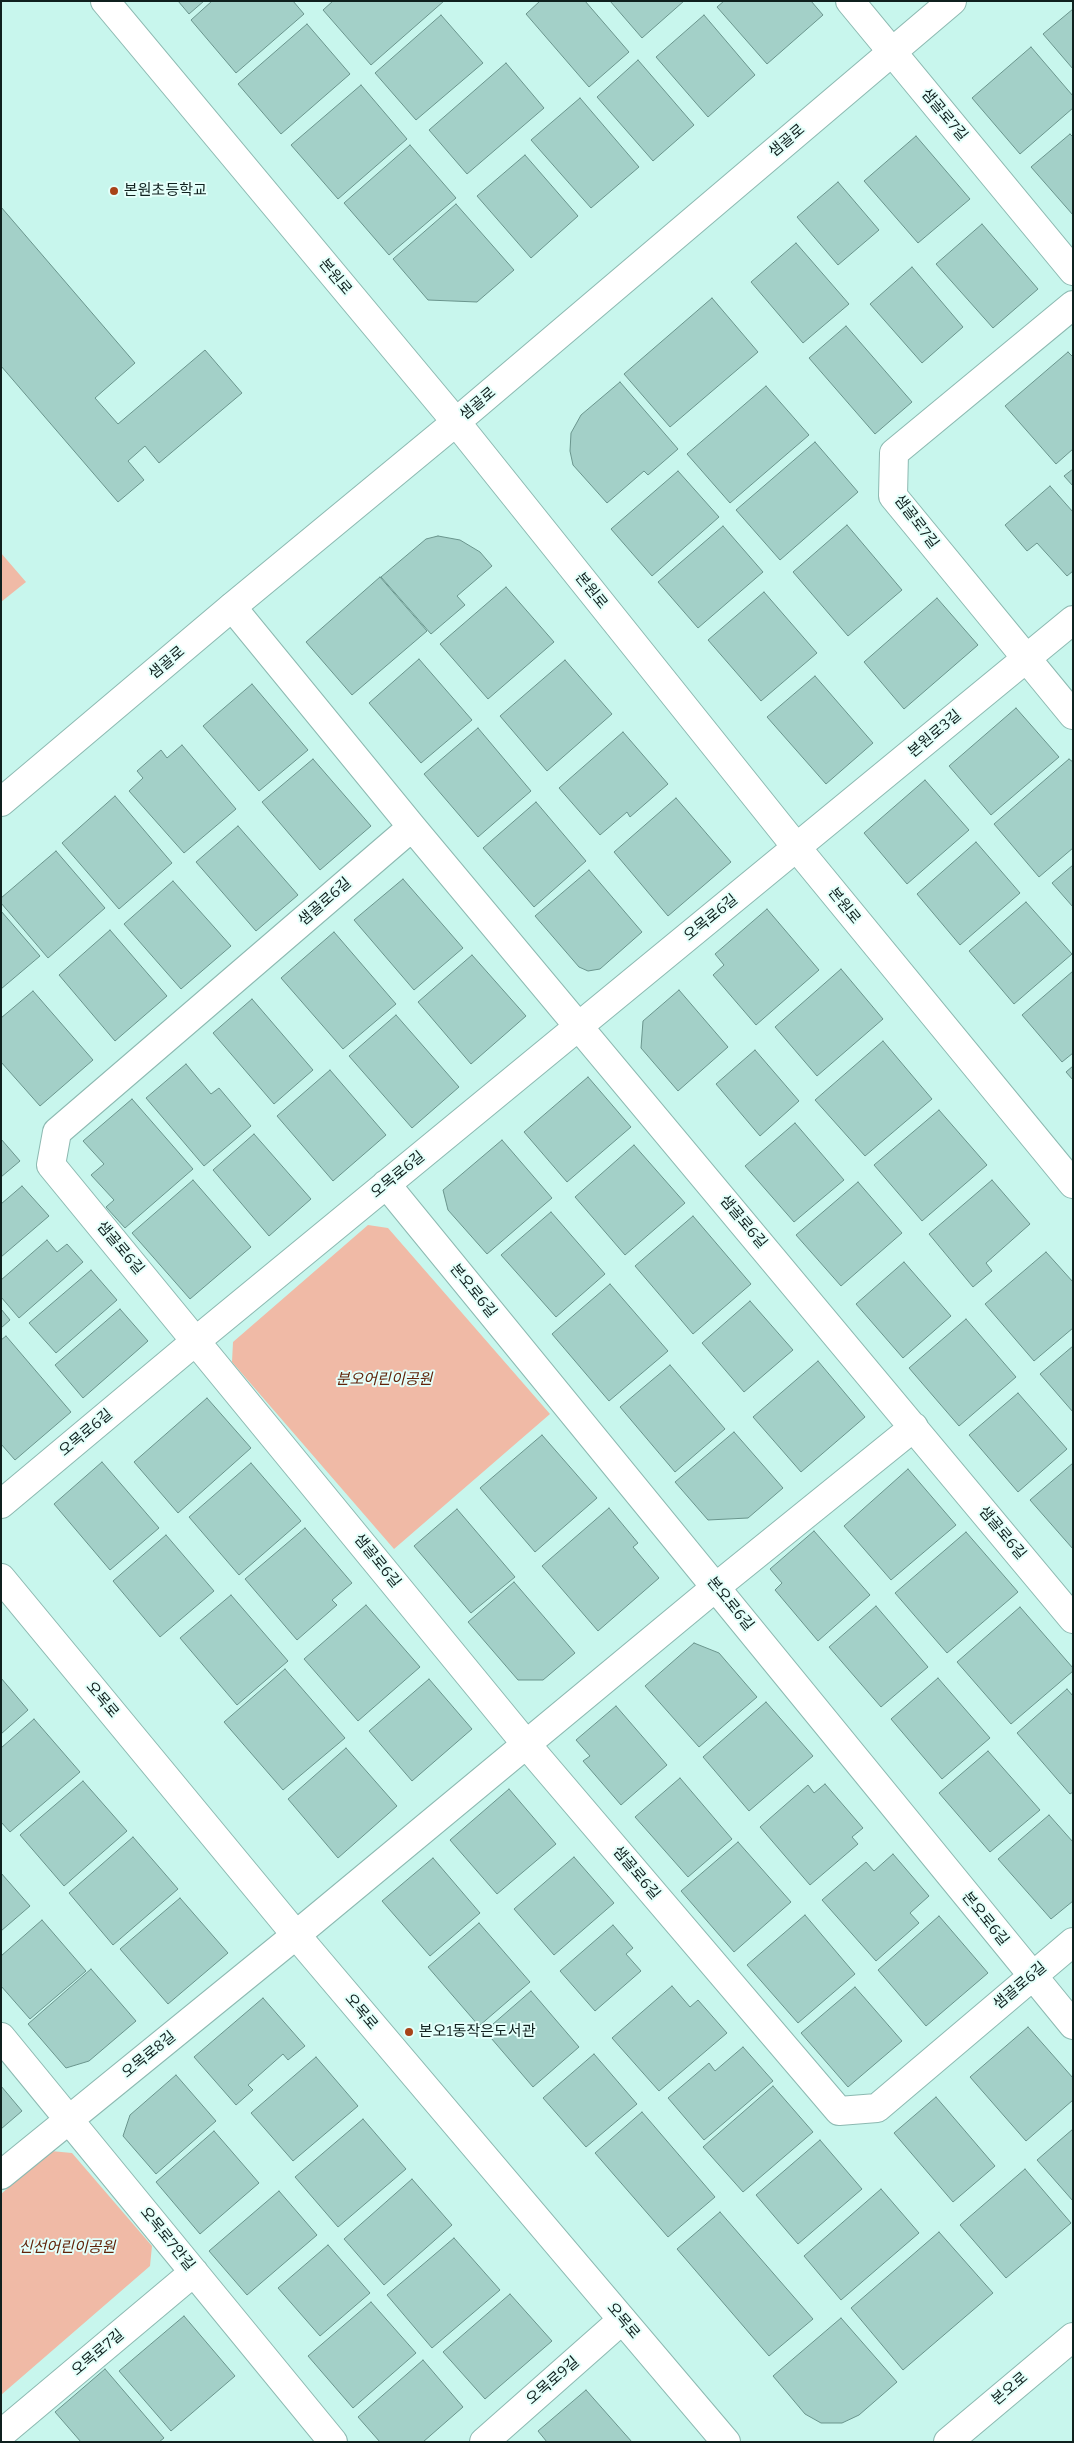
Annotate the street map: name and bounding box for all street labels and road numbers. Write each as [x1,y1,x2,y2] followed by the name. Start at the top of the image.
[917,85,971,145] street label: 샘골로7길
[765,121,809,161] street label: 샘골로
[315,255,355,299] street label: 본원로
[456,384,500,424] street label: 샘골로
[890,492,942,552] street label: 샘골로7길
[571,569,611,613] street label: 본원로
[145,643,189,683] street label: 샘골로
[905,707,965,761] street label: 본원로3길
[295,874,355,930] street label: 샘골로6길
[824,884,864,928] street label: 본원로
[680,891,742,945] street label: 오목로6길
[367,1148,429,1202] street label: 오목로6길
[716,1192,770,1252] street label: 샘골로6길
[93,1218,147,1278] street label: 샘골로6길
[446,1260,500,1322] street label: 본오로6길
[56,1406,116,1460] street label: 오목로6길
[975,1503,1029,1563] street label: 샘골로6길
[350,1530,404,1592] street label: 샘골로6길
[703,1573,757,1635] street label: 본오로6길
[82,1678,122,1722] street label: 오목로
[609,1843,663,1903] street label: 샘골로6길
[958,1888,1012,1950] street label: 본오로6길
[990,1959,1050,2013] street label: 샘골로6길
[341,1990,381,2034] street label: 오목로
[118,2028,180,2082] street label: 오목로8길
[136,2204,198,2274] street label: 오목로7안길
[603,2299,643,2343] street label: 오목로
[68,2326,128,2380] street label: 오목로7길
[523,2353,583,2409] street label: 오목로9길
[988,2369,1032,2409] street label: 본오로

